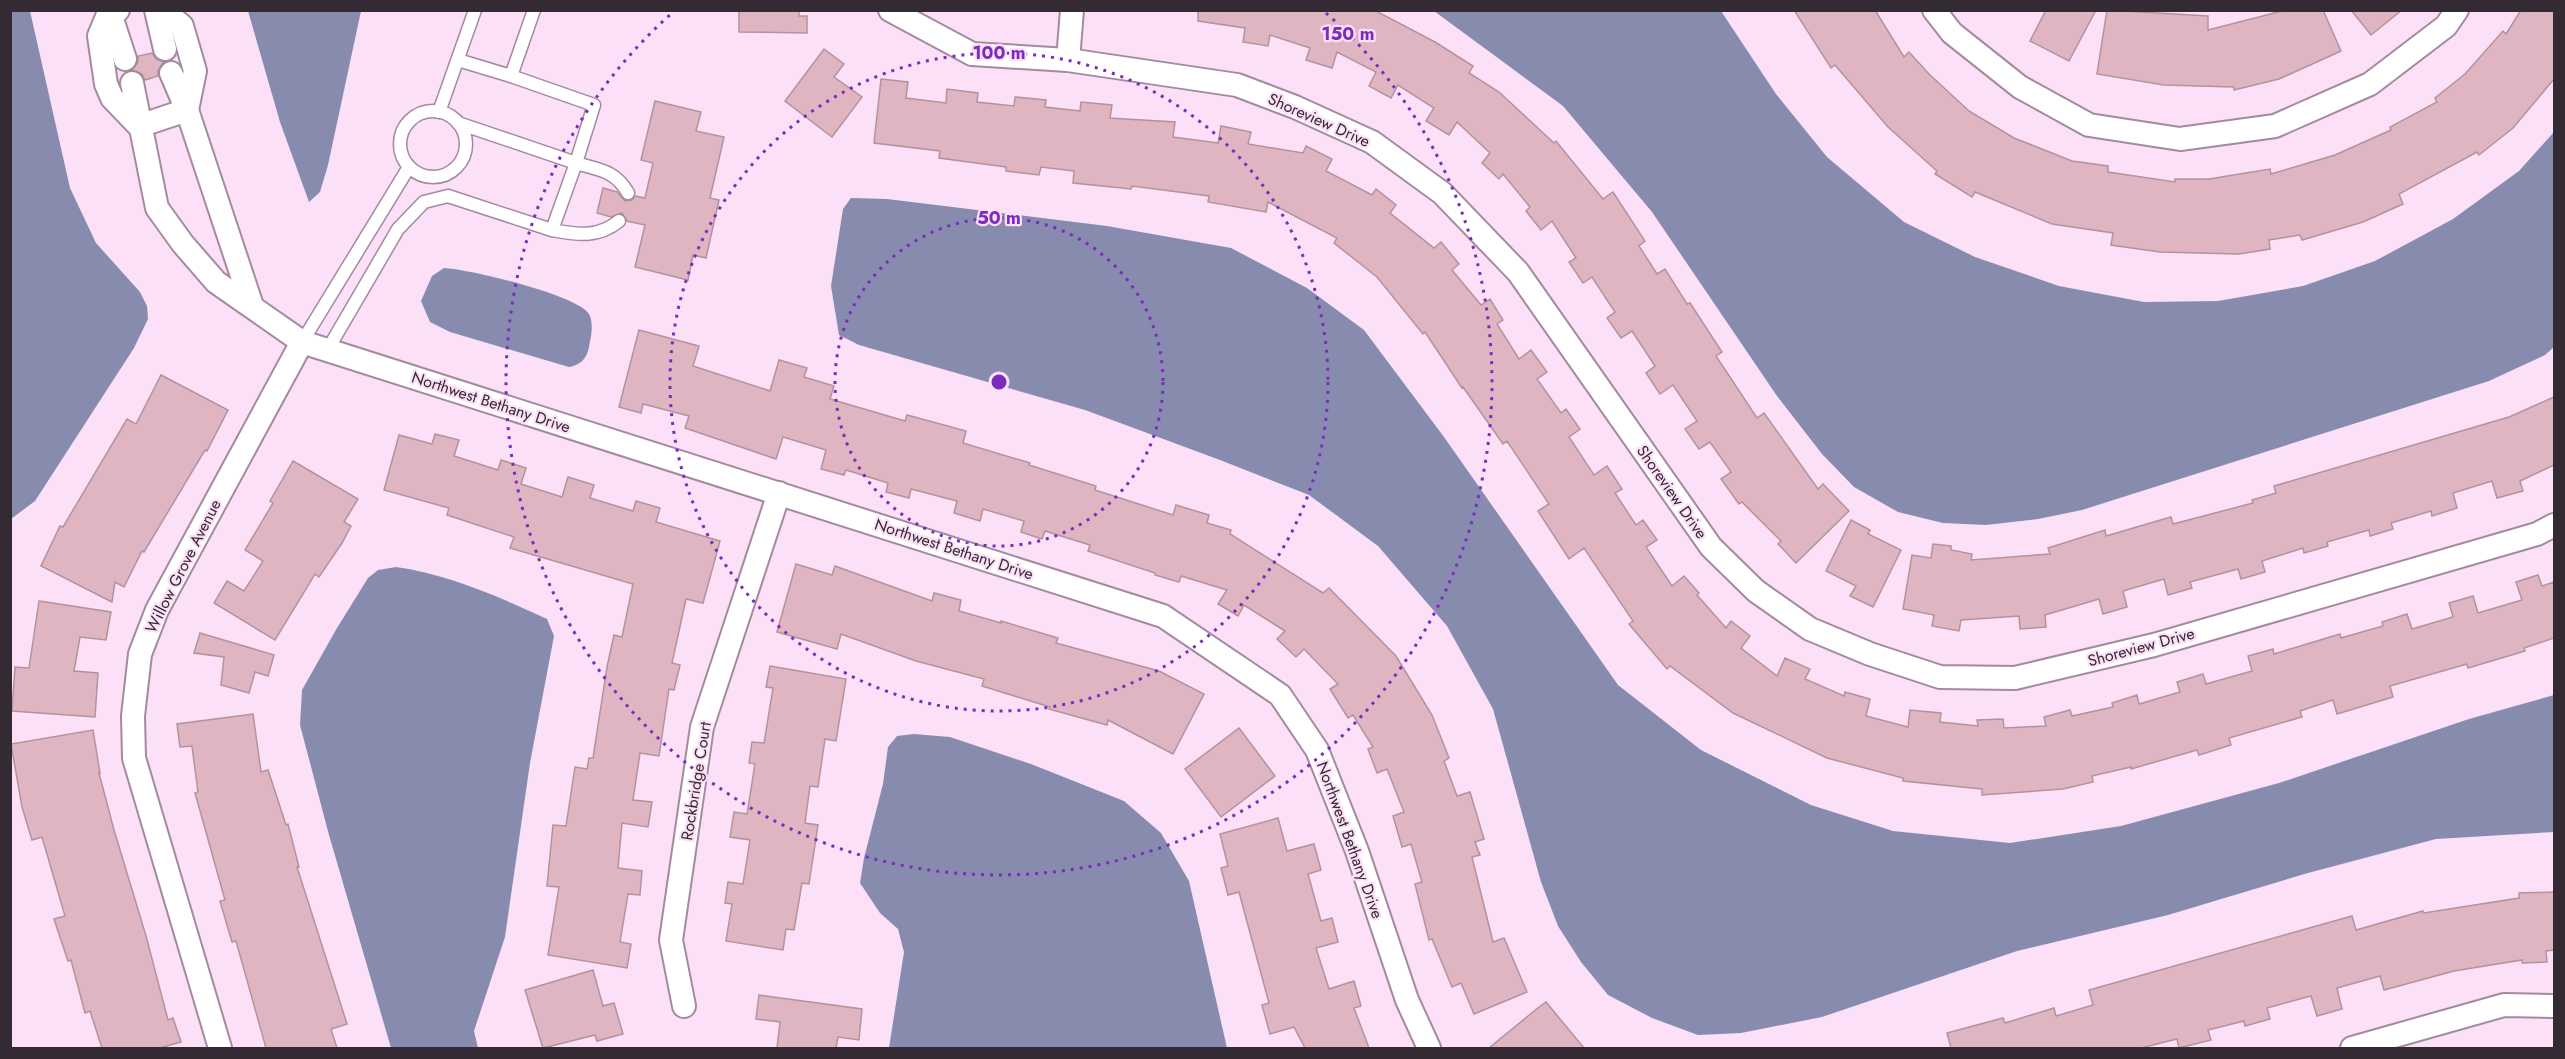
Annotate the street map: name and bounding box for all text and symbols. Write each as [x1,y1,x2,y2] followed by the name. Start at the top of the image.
[1322,21,1374,47] text: 150 m
[972,40,1026,66] text: 100 m
[1264,87,1374,153] street label: Shoreview Drive
[977,205,1021,231] text: 50 m
[409,365,573,439] street label: Northwest Bethany Drive
[989,372,1009,392] centre of rings
[1631,441,1713,543] street label: Shoreview Drive
[139,495,227,637] street label: Willow Grove Avenue
[872,512,1036,586] street label: Northwest Bethany Drive
[2085,622,2197,672] street label: Shoreview Drive
[675,720,717,842] street label: Rockbridge Court
[1311,758,1389,922] street label: Northwest Bethany Drive

